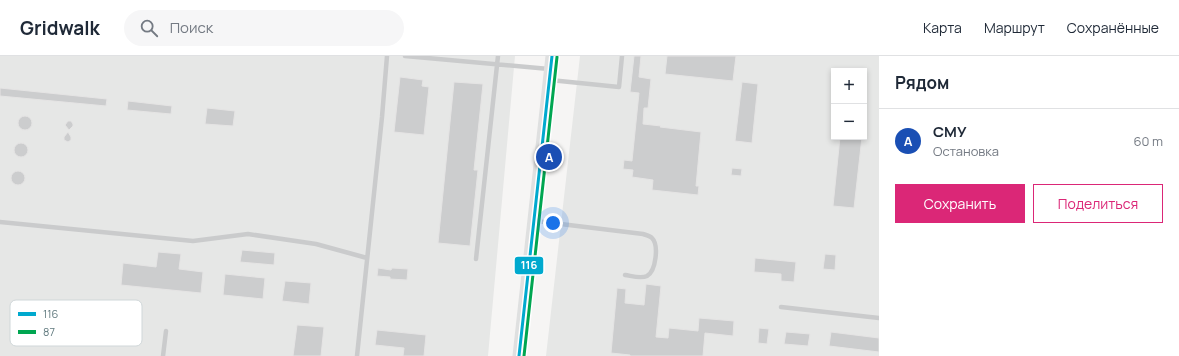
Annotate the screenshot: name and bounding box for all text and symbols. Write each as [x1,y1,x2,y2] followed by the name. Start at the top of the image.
[124,10,404,46] search box
[20,15,100,41] text: Gridwalk
[138,17,160,39] icon: search
[170,17,213,38] text: Поиск
[923,18,962,37] text: Карта
[984,18,1045,37] text: Маршрут
[1067,18,1159,37] text: Сохранённые
[831,68,867,140] map controls
[831,68,867,104] button: +
[895,71,949,94] text: Рядом
[831,104,867,140] button: −
[933,121,966,142] text: СМУ
[904,132,912,150] text: A
[1133,132,1163,150] text: 60 m
[536,142,562,172] pin: A
[933,142,999,160] text: Остановка
[895,184,1025,223] button: Сохранить
[1033,184,1163,223] button: Поделиться
[543,213,563,233] your location
[514,256,544,275] line badge: 116
[521,257,537,272] text: 116
[10,300,142,346] legend
[43,306,59,321] text: 116
[43,324,55,339] text: 87

